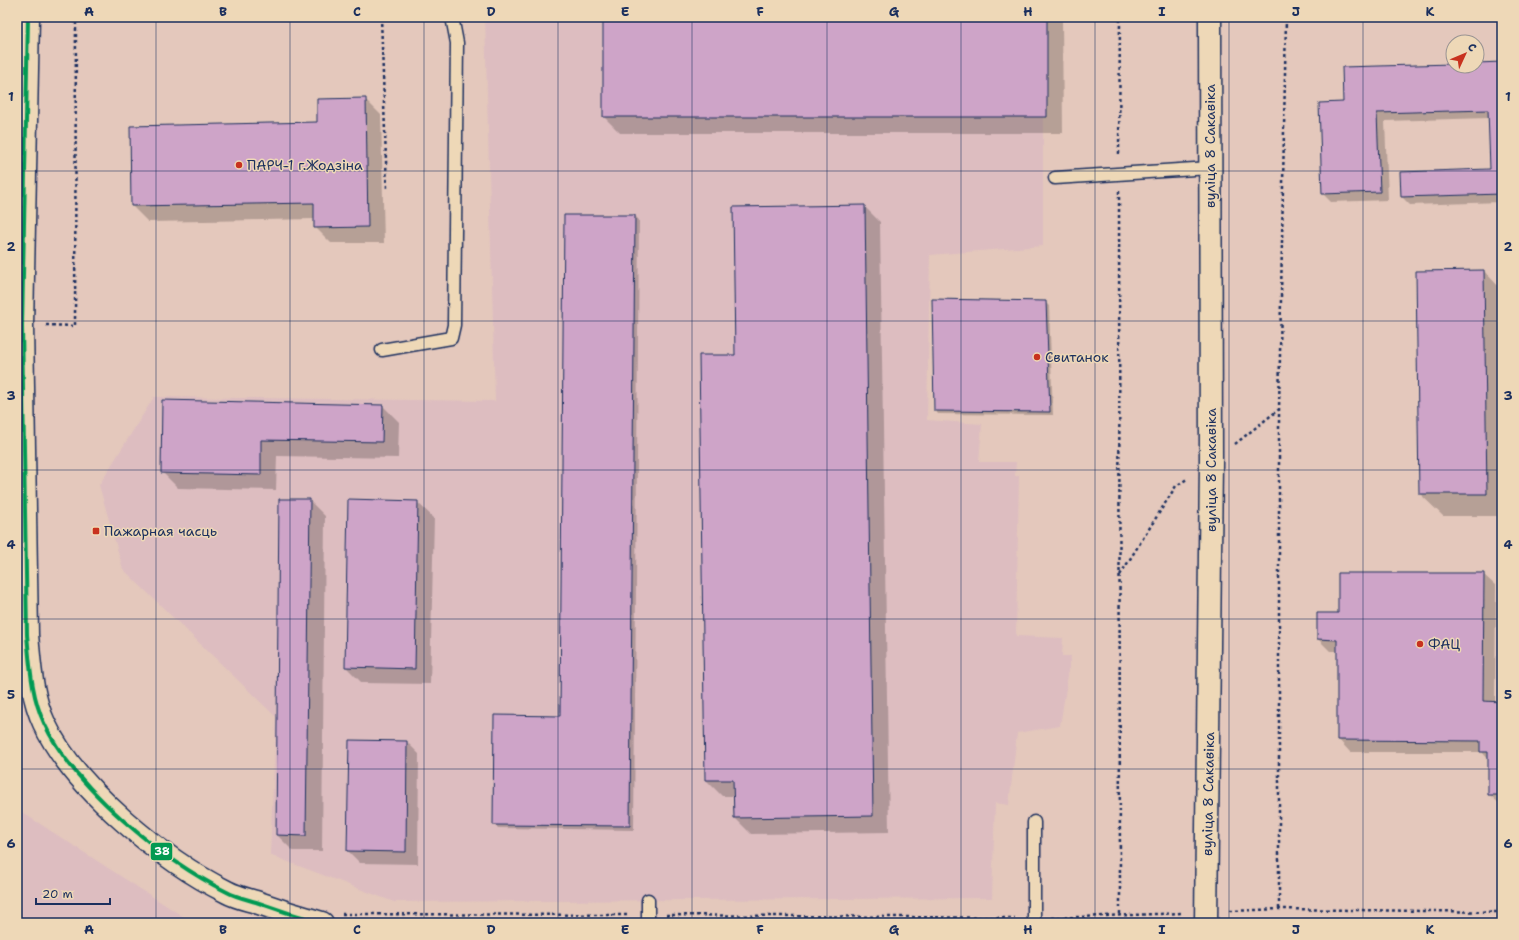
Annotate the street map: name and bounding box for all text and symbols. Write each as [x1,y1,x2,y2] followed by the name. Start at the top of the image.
[84,3,94,20] text: A
[219,3,227,20] text: B
[353,3,361,20] text: C
[486,3,496,20] text: D
[621,3,630,20] text: E
[756,3,764,20] text: F
[889,3,900,20] text: G
[1023,3,1033,20] text: H
[1158,3,1166,20] text: I
[1292,3,1300,20] text: J
[1426,3,1435,20] text: K
[1445,34,1485,74] north arrow
[1464,40,1480,55] text: С
[1201,84,1219,208] street label: вуліца 8 Сакавіка
[8,88,14,105] text: 1
[1505,88,1511,105] text: 1
[247,156,363,174] place label: ПАРЧ-1 г.Жодзіна
[234,160,244,170] marker: ПАРЧ-1 г.Жодзіна
[6,238,16,255] text: 2
[1503,238,1513,255] text: 2
[1045,348,1109,366] place label: Свитанок
[1032,352,1042,362] marker: Свитанок
[6,387,16,404] text: 3
[1503,387,1513,404] text: 3
[1202,408,1220,532] street label: вуліца 8 Сакавіка
[104,522,217,540] place label: Пажарная часць
[91,526,101,536] marker: Пажарная часць
[6,536,16,553] text: 4
[1503,536,1513,553] text: 4
[1428,635,1460,653] place label: ФАЦ
[1415,639,1425,649] marker: ФАЦ
[7,686,15,703] text: 5
[1504,686,1512,703] text: 5
[1198,732,1218,856] street label: вуліца 8 Сакавіка
[6,835,16,852] text: 6
[1503,835,1513,852] text: 6
[150,842,173,861] line badge: 38
[154,844,170,859] text: 38
[36,880,110,906] scale bar
[42,886,73,902] text: 20 m
[84,921,94,938] text: A
[219,921,227,938] text: B
[353,921,361,938] text: C
[486,921,496,938] text: D
[621,921,630,938] text: E
[756,921,764,938] text: F
[889,921,900,938] text: G
[1023,921,1033,938] text: H
[1158,921,1166,938] text: I
[1292,921,1300,938] text: J
[1426,921,1435,938] text: K

